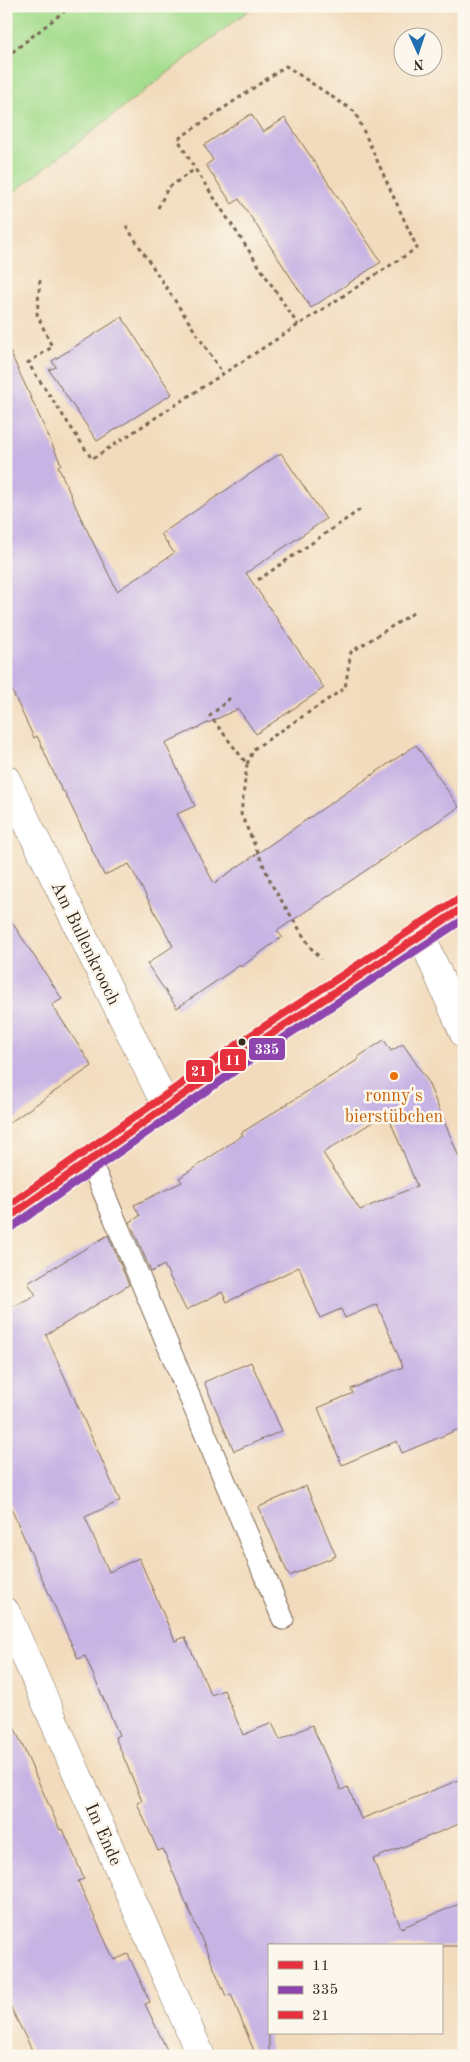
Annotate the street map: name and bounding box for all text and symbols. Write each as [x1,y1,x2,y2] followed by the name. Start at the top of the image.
[392,28,442,78] north arrow
[413,57,424,71] text: N
[47,879,123,1008] street label: Am Bullenkrooch
[237,1037,247,1047] unlabelled marker
[248,1037,286,1061] line badge: 335
[255,1043,279,1057] text: 335
[219,1048,247,1072] line badge: 11
[225,1054,241,1068] text: 11
[185,1059,214,1083] line badge: 21
[191,1065,207,1079] text: 21
[388,1070,400,1082] marker: ronny's bierstübchen
[345,1087,443,1126] place label: ronny's bierstübchen
[81,1800,125,1868] street label: Im Ende
[268,1944,442,2034] legend
[312,1959,329,1974] text: 11
[312,1983,338,1998] text: 335
[312,2009,329,2024] text: 21

